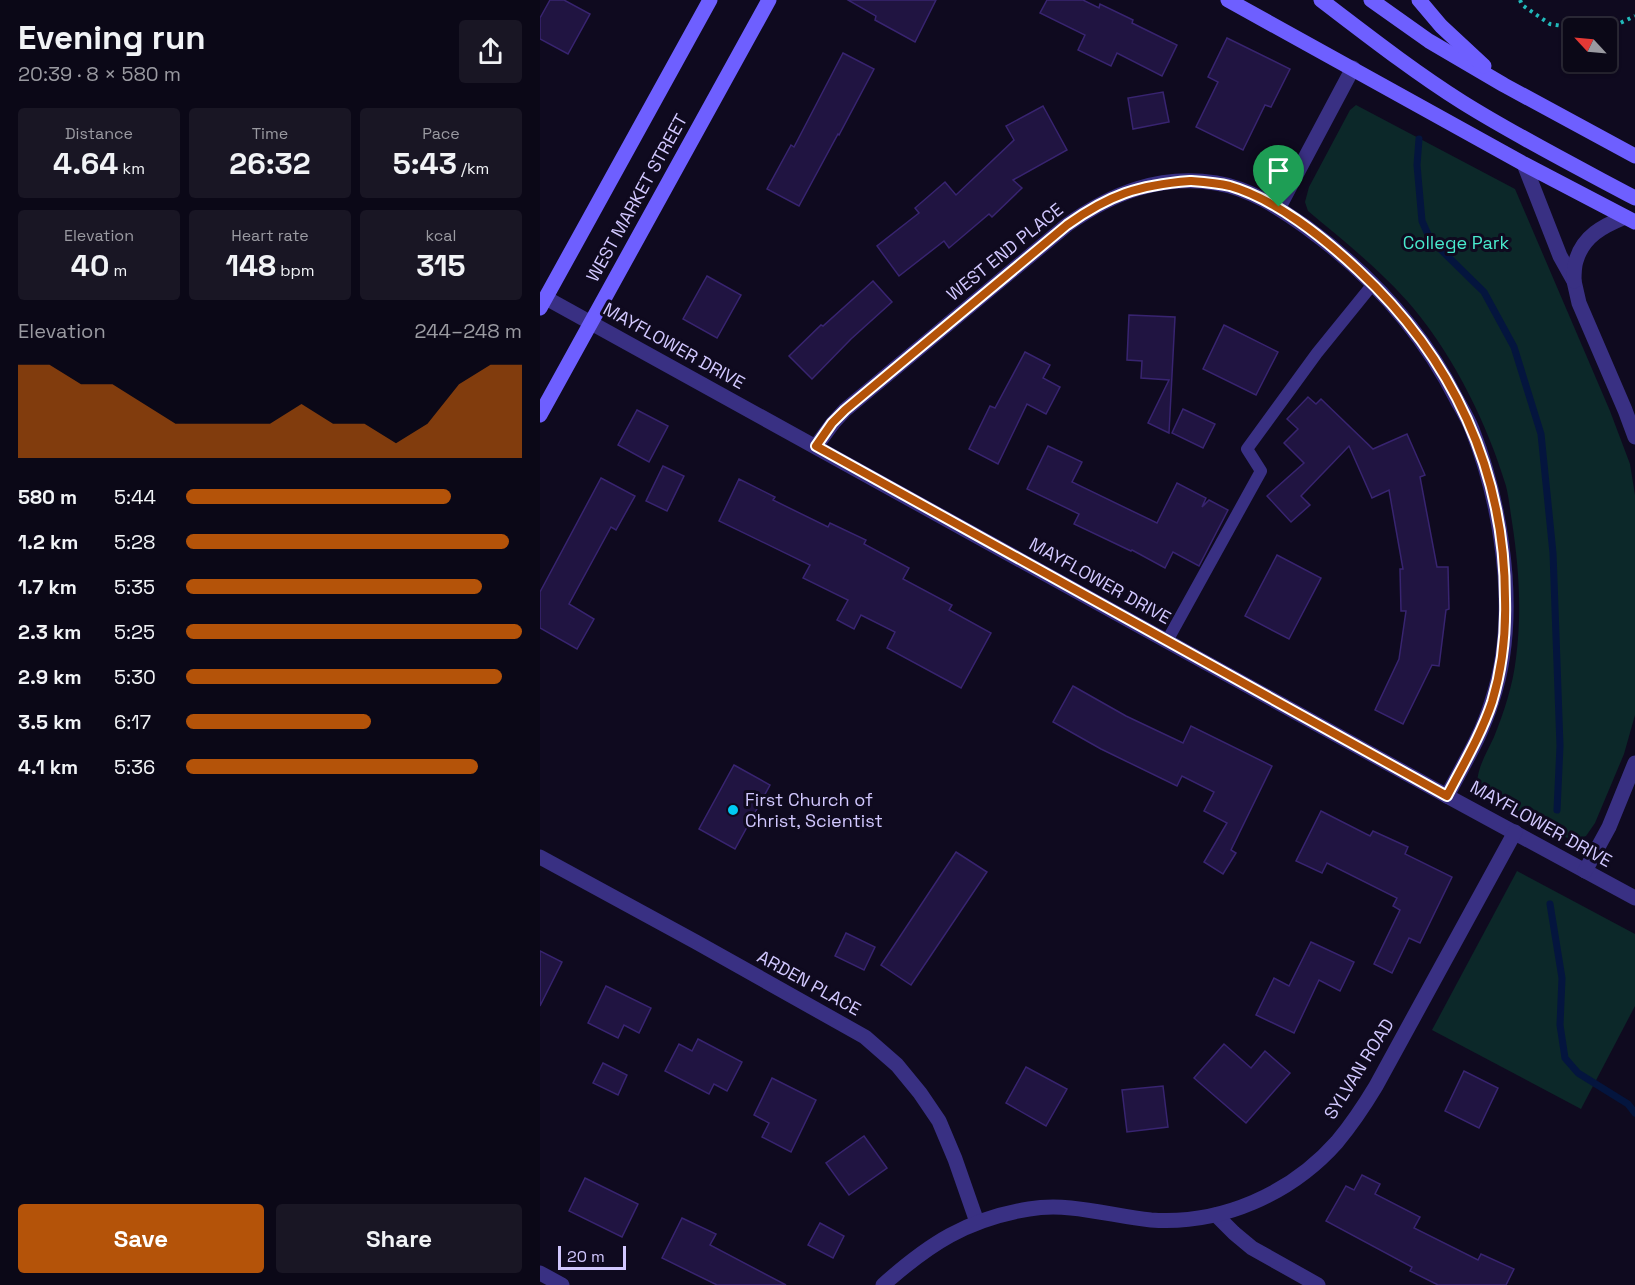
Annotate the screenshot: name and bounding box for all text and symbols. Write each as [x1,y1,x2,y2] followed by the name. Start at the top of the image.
[18,17,206,59] text: Evening run
[1563,18,1617,72] north arrow
[1563,18,1617,72] map controls
[459,20,522,83] button: share
[18,61,181,87] text: 20:39 · 8 × 580 m
[581,109,693,286] street label: WEST MARKET STREET
[65,123,133,144] text: Distance
[252,123,288,144] text: Time
[422,123,460,144] text: Pace
[53,144,118,183] text: 4.64
[229,144,311,183] text: 26:32
[393,144,457,183] text: 5:43
[1253,145,1304,207] pin
[1262,154,1295,187] icon: arrive
[118,158,145,179] text: km
[457,158,489,179] text: /km
[942,198,1068,306] street label: WEST END PLACE
[64,225,134,246] text: Elevation
[231,225,309,246] text: Heart rate
[426,225,456,246] text: kcal
[1403,231,1510,254] park label: College Park
[71,246,109,285] text: 40
[225,246,276,285] text: 148
[416,246,466,285] text: 315
[109,260,127,281] text: m
[276,260,315,281] text: bpm
[599,297,749,394] street label: MAYFLOWER DRIVE
[18,318,106,344] text: Elevation
[415,318,522,344] text: 244–248 m
[18,484,77,510] text: 580 m
[114,484,156,510] text: 5:44
[18,529,78,555] text: 1.2 km
[114,529,156,555] text: 5:28
[1025,532,1175,629] street label: MAYFLOWER DRIVE
[18,574,77,600] text: 1.7 km
[114,574,155,600] text: 5:35
[18,619,81,645] text: 2.3 km
[114,619,155,645] text: 5:25
[18,664,82,690] text: 2.9 km
[114,664,156,690] text: 5:30
[18,709,82,735] text: 3.5 km
[114,709,151,735] text: 6:17
[18,754,78,780] text: 4.1 km
[114,754,155,780] text: 5:36
[1466,775,1616,872] street label: MAYFLOWER DRIVE
[745,788,883,832] place label: First Church of Christ, Scientist
[726,803,740,817] marker: First Church of Christ, Scientist
[753,945,865,1020] street label: ARDEN PLACE
[1318,1014,1399,1123] street label: SYLVAN ROAD
[18,1204,264,1273] button: Save
[276,1204,522,1273] button: Share
[558,1243,626,1270] scale bar
[567,1246,605,1267] text: 20 m

